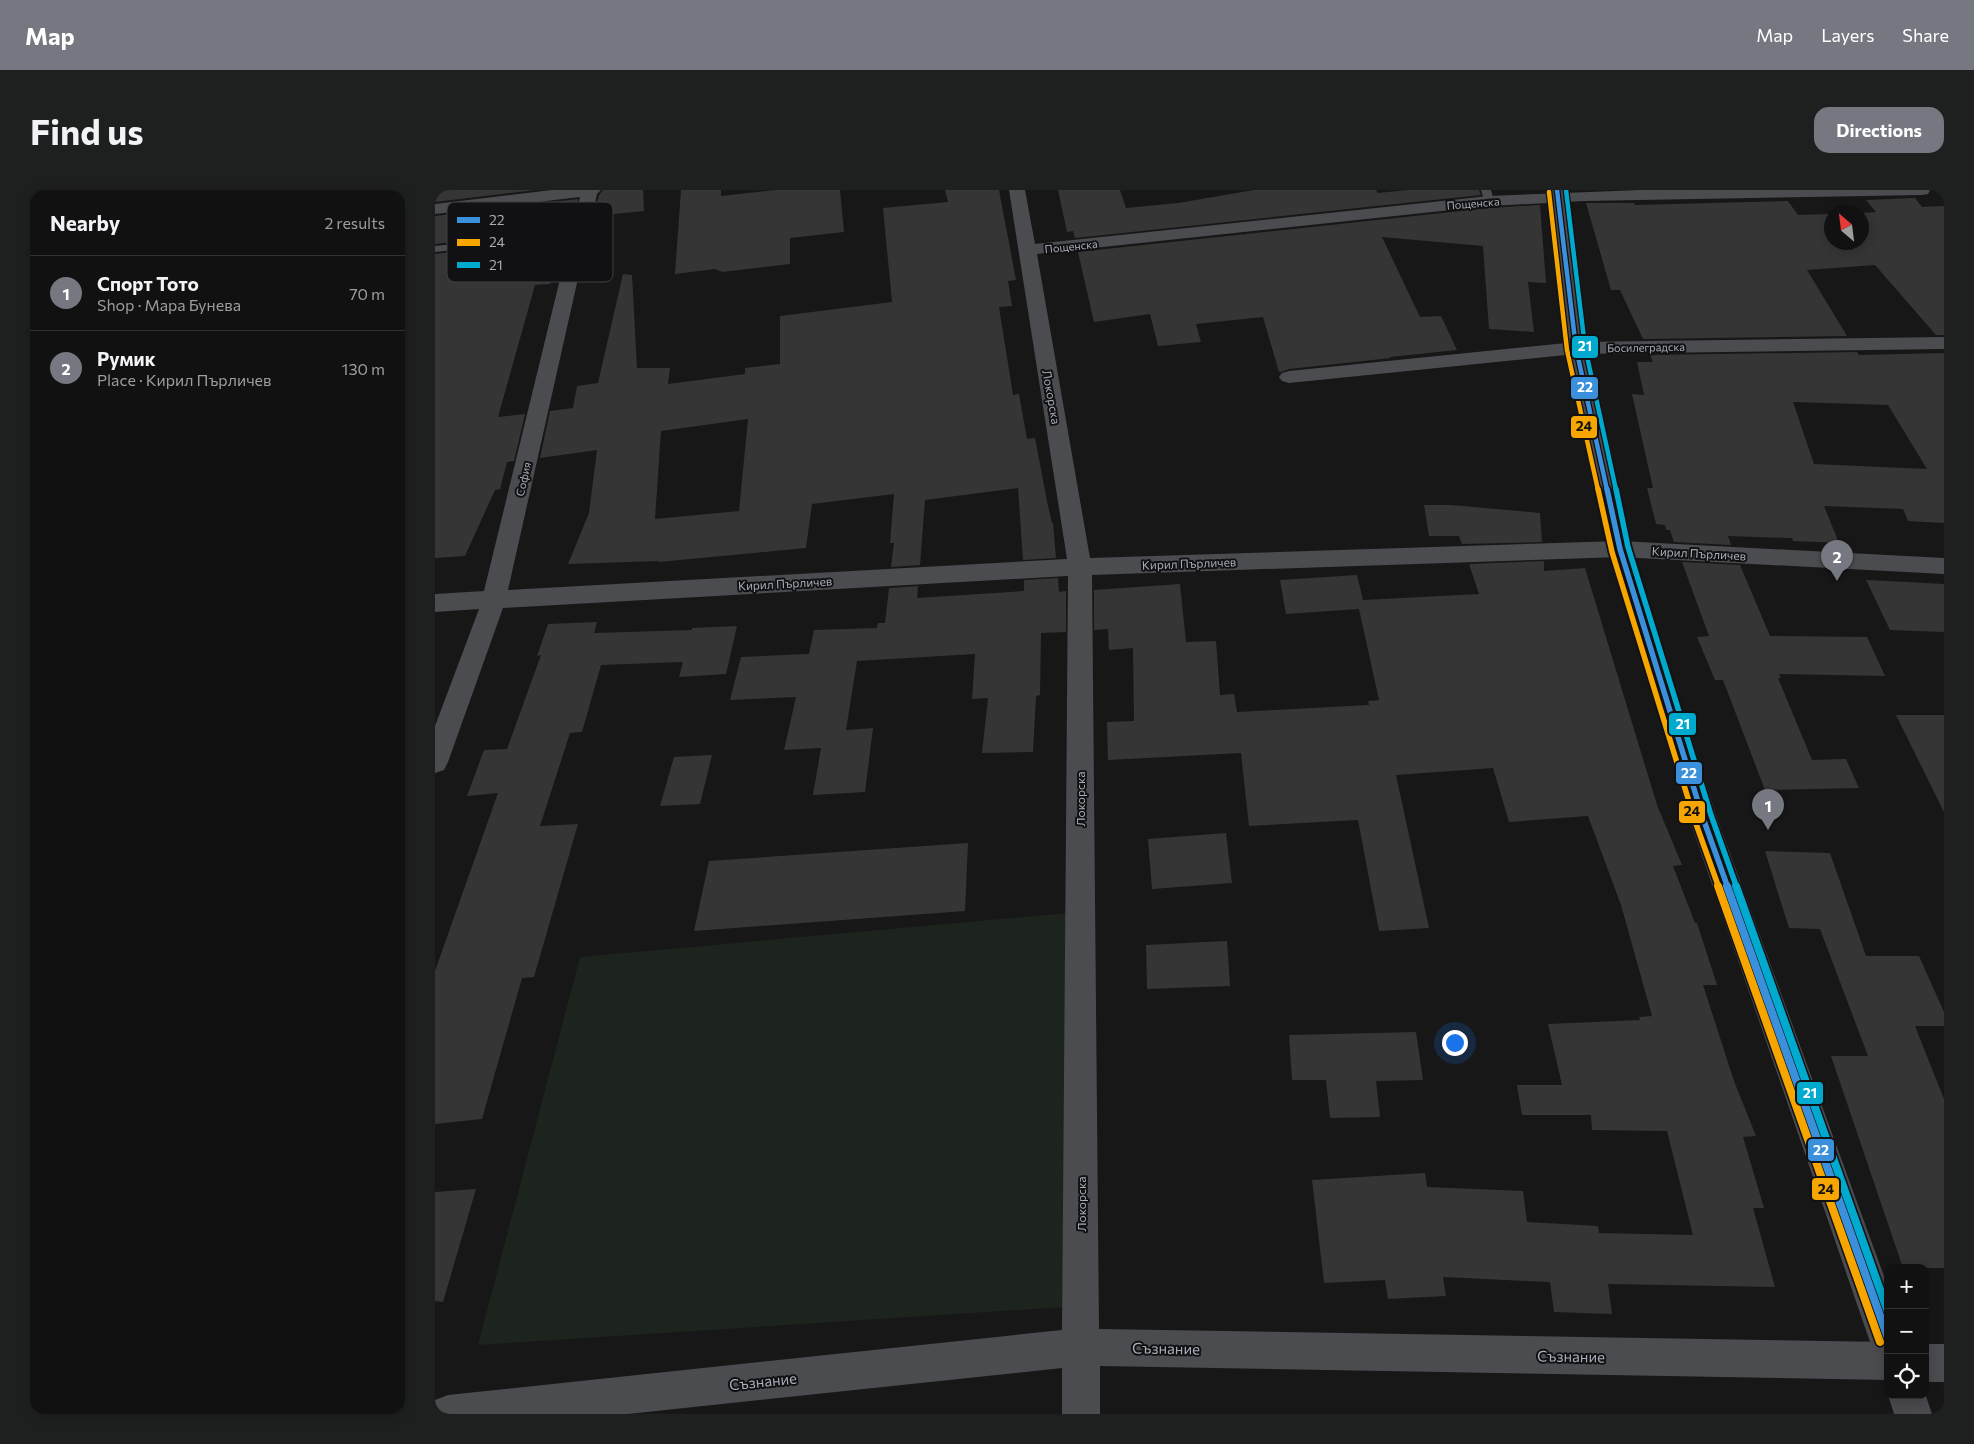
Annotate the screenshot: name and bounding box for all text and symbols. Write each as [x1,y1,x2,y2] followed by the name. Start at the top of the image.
[25,21,75,50] text: Map
[1756,24,1793,46] text: Map
[1821,24,1874,46] text: Layers
[1902,24,1949,46] text: Share
[1814,107,1944,153] button: Directions
[30,109,144,152] text: Find us
[1446,194,1500,212] street label: Пощенска
[447,202,613,282] legend
[1824,205,1869,250] north arrow
[50,210,120,235] text: Nearby
[489,211,505,228] text: 22
[324,213,385,232] text: 2 results
[489,233,506,250] text: 24
[1044,237,1098,255] street label: Пощенска
[489,256,503,273] text: 21
[97,272,199,295] text: Спорт Тото
[62,284,70,303] text: 1
[349,284,385,303] text: 70 m
[97,295,241,314] text: Shop · Мара Бунева
[1571,335,1599,359] line badge: 21
[1578,337,1592,354] text: 21
[1607,340,1685,354] street label: Босилеградска
[97,347,156,370] text: Румик
[61,359,71,378] text: 2
[342,359,385,378] text: 130 m
[1040,369,1064,425] street label: Локорска
[97,370,272,389] text: Place · Кирил Пърличев
[1570,376,1599,400] line badge: 22
[1577,378,1593,395] text: 22
[1570,415,1598,439] line badge: 24
[1576,417,1593,434] text: 24
[513,461,533,497] street label: София
[1821,540,1853,581] pin: 2
[1652,544,1746,562] street label: Кирил Пърличев
[1142,554,1236,572] street label: Кирил Пърличев
[738,574,832,592] street label: Кирил Пърличев
[1668,712,1697,736] line badge: 21
[1676,715,1690,732] text: 21
[1675,761,1703,785] line badge: 22
[1681,764,1697,781] text: 22
[1073,771,1087,827] street label: Локорска
[1752,789,1784,830] pin: 1
[1678,800,1706,824] line badge: 24
[1684,802,1701,819] text: 24
[1442,1030,1468,1056] your location
[1796,1081,1824,1105] line badge: 21
[1803,1084,1817,1101] text: 21
[1807,1138,1835,1162] line badge: 22
[1813,1141,1829,1158] text: 22
[1074,1176,1088,1232] street label: Локорска
[1811,1177,1840,1201] line badge: 24
[1818,1180,1835,1197] text: 24
[1884,1264,1929,1399] map controls
[1884,1264,1929,1309] button: +
[1884,1309,1929,1354] button: −
[1132,1338,1200,1358] street label: Съзнание
[1537,1346,1605,1366] street label: Съзнание
[1884,1354,1929,1399] button: locate
[728,1368,798,1394] street label: Съзнание

